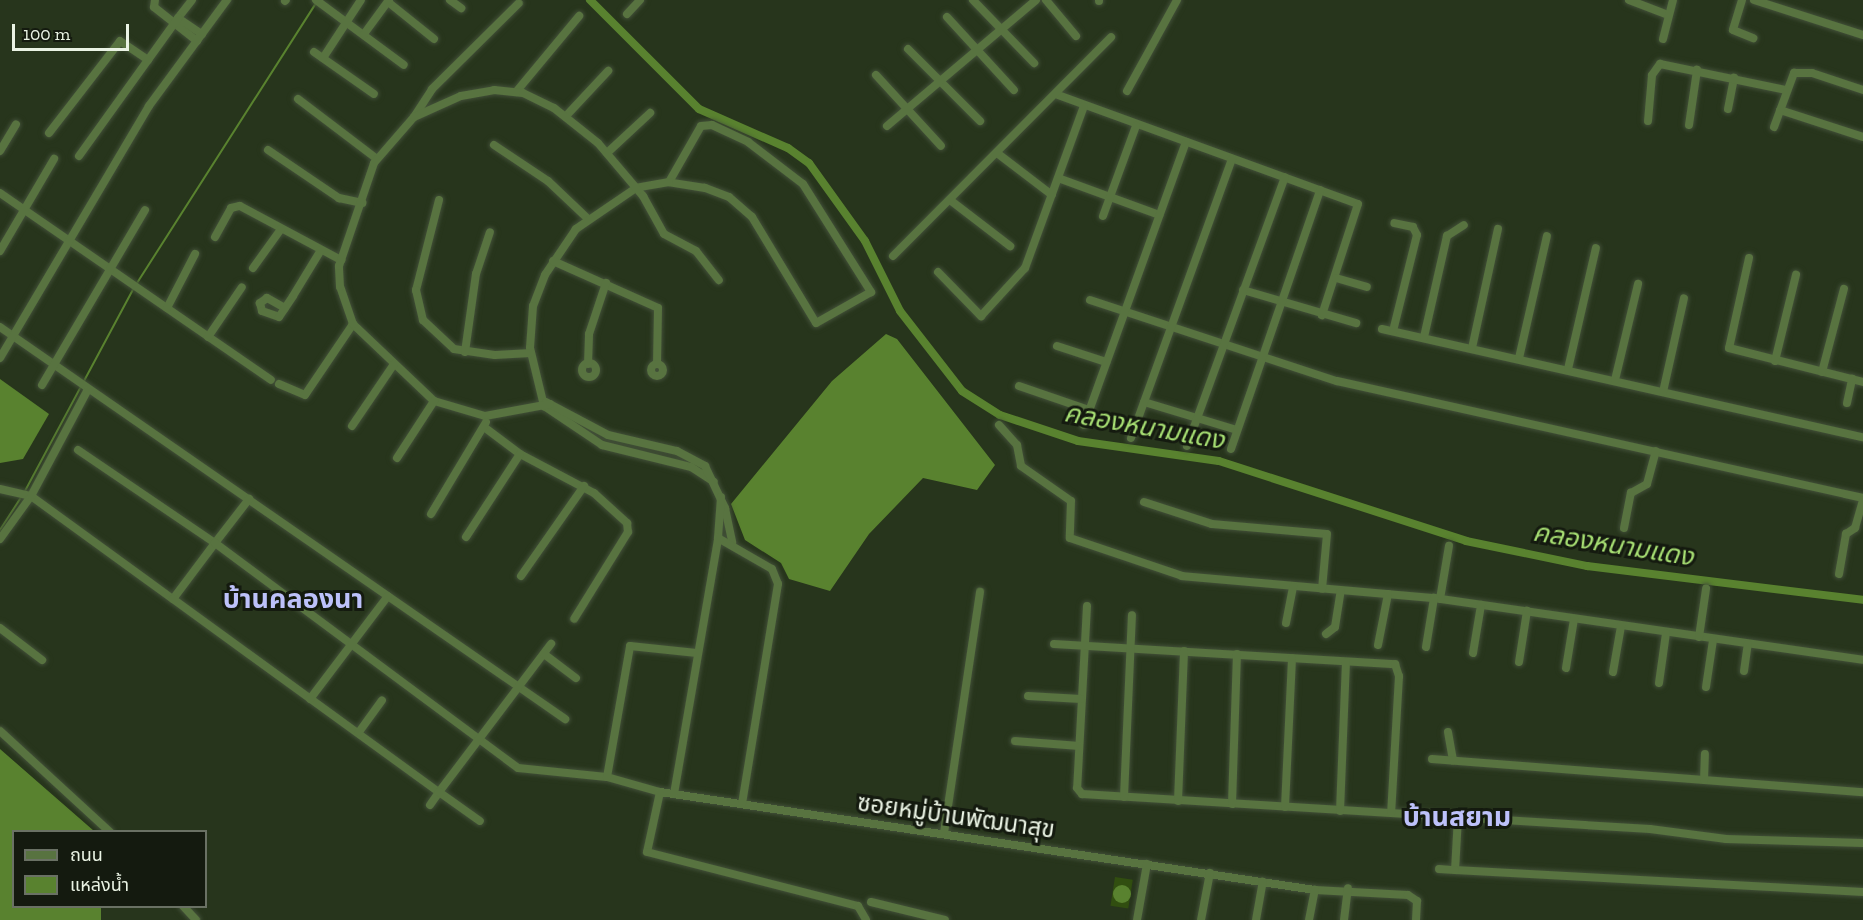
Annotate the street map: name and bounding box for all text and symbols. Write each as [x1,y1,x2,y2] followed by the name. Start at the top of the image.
[15,12,132,50] scale bar
[23,23,70,45] text: 100 m
[1062,398,1226,456] water label: คลองหนามแดง
[1531,517,1695,573] water label: คลองหนามแดง
[223,584,363,616] district label: บ้านคลองนา
[856,788,1056,844] street label: ซอยหมู่บ้านพัฒนาสุข
[1403,802,1511,834] district label: บ้านสยาม
[12,830,207,908] legend
[70,844,103,866] text: ถนน
[70,874,129,896] text: แหล่งน้ำ

